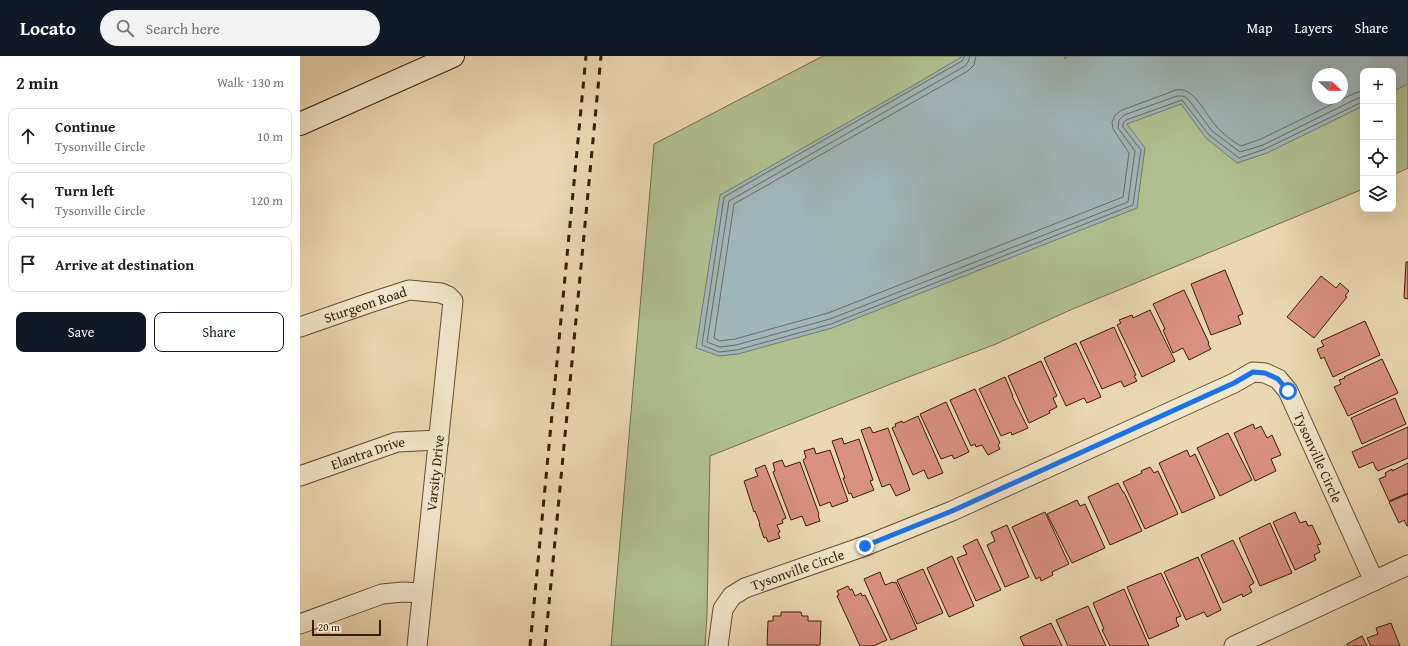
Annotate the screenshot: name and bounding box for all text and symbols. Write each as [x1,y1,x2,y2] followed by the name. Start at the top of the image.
[100,10,380,46] search box
[20,14,76,42] text: Locato
[114,17,136,39] icon: search
[146,18,220,39] text: Search here
[1247,18,1273,38] text: Map
[1295,18,1333,38] text: Layers
[1355,18,1388,38] text: Share
[1312,68,1348,104] north arrow
[1360,68,1396,212] map controls
[1360,68,1396,104] button: +
[16,70,58,95] text: 2 min
[217,73,284,92] text: Walk · 130 m
[1360,104,1396,140] button: −
[55,116,116,137] text: Continue
[17,125,39,147] icon: ahead
[257,127,283,146] text: 10 m
[55,137,145,156] text: Tysonville Circle
[1360,140,1396,176] button: locate
[1360,176,1396,212] button: layers
[55,180,114,201] text: Turn left
[17,189,39,211] icon: left
[251,191,283,210] text: 120 m
[55,201,145,220] text: Tysonville Circle
[17,253,39,275] icon: arrive
[55,254,194,275] text: Arrive at destination
[321,281,410,328] street label: Sturgeon Road
[16,312,146,352] button: Save
[154,312,284,352] button: Share
[1279,382,1297,400] route start
[1289,409,1348,506] street label: Tysonville Circle
[328,432,406,474] street label: Elantra Drive
[421,433,449,512] street label: Varsity Drive
[856,537,874,555] route end
[748,544,847,595] street label: Tysonville Circle
[312,618,381,637] scale bar
[318,619,340,635] text: 20 m

